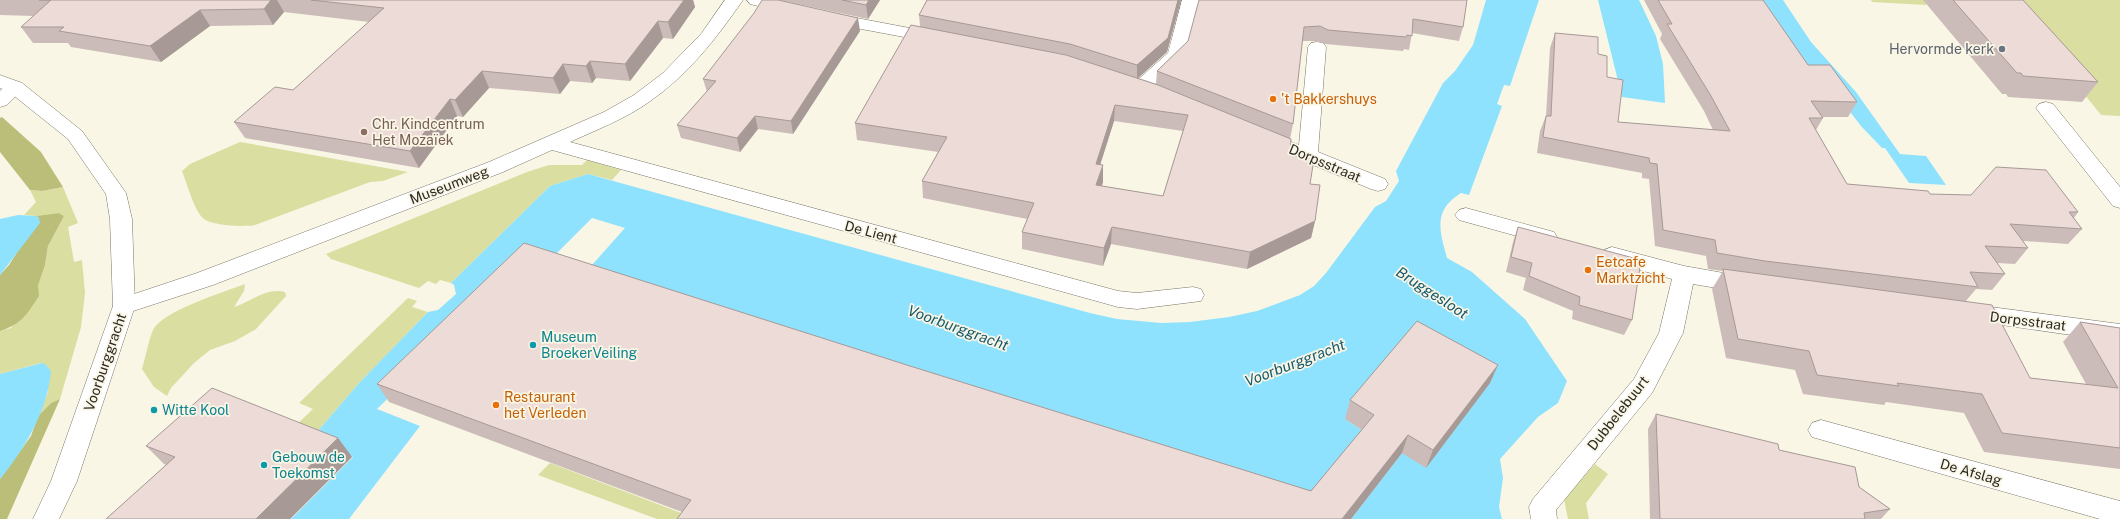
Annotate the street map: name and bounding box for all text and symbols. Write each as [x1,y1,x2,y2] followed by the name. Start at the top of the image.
[1889,41,1994,57] place label: Hervormde kerk
[1997,44,2007,54] marker: Hervormde kerk
[1281,91,1377,107] place label: 't Bakkershuys
[1268,94,1278,104] marker: 't Bakkershuys
[372,116,485,148] place label: Chr. Kindcentrum Het Mozaïek
[359,127,369,137] marker: Chr. Kindcentrum Het Mozaïek
[1287,141,1363,185] street label: Dorpsstraat
[407,163,491,207] street label: Museumweg
[843,217,899,247] street label: De Lient
[1596,254,1666,286] place label: Eetcafe Marktzicht
[1393,263,1472,322] water label: Bruggesloot
[1583,265,1593,275] marker: Eetcafe Marktzicht
[905,301,1011,354] water label: Voorburggracht
[1989,308,2067,334] street label: Dorpsstraat
[81,311,129,413] street label: Voorburggracht
[541,329,638,361] place label: Museum BroekerVeiling
[1242,335,1348,389] water label: Voorburggracht
[528,340,538,350] marker: Museum BroekerVeiling
[1584,373,1652,453] street label: Dubbelebuurt
[504,389,587,421] place label: Restaurant het Verleden
[491,400,501,410] marker: Restaurant het Verleden
[162,402,229,418] place label: Witte Kool
[149,405,159,415] marker: Witte Kool
[272,449,345,481] place label: Gebouw de Toekomst
[1938,456,2004,488] street label: De Afslag
[259,460,269,470] marker: Gebouw de Toekomst

